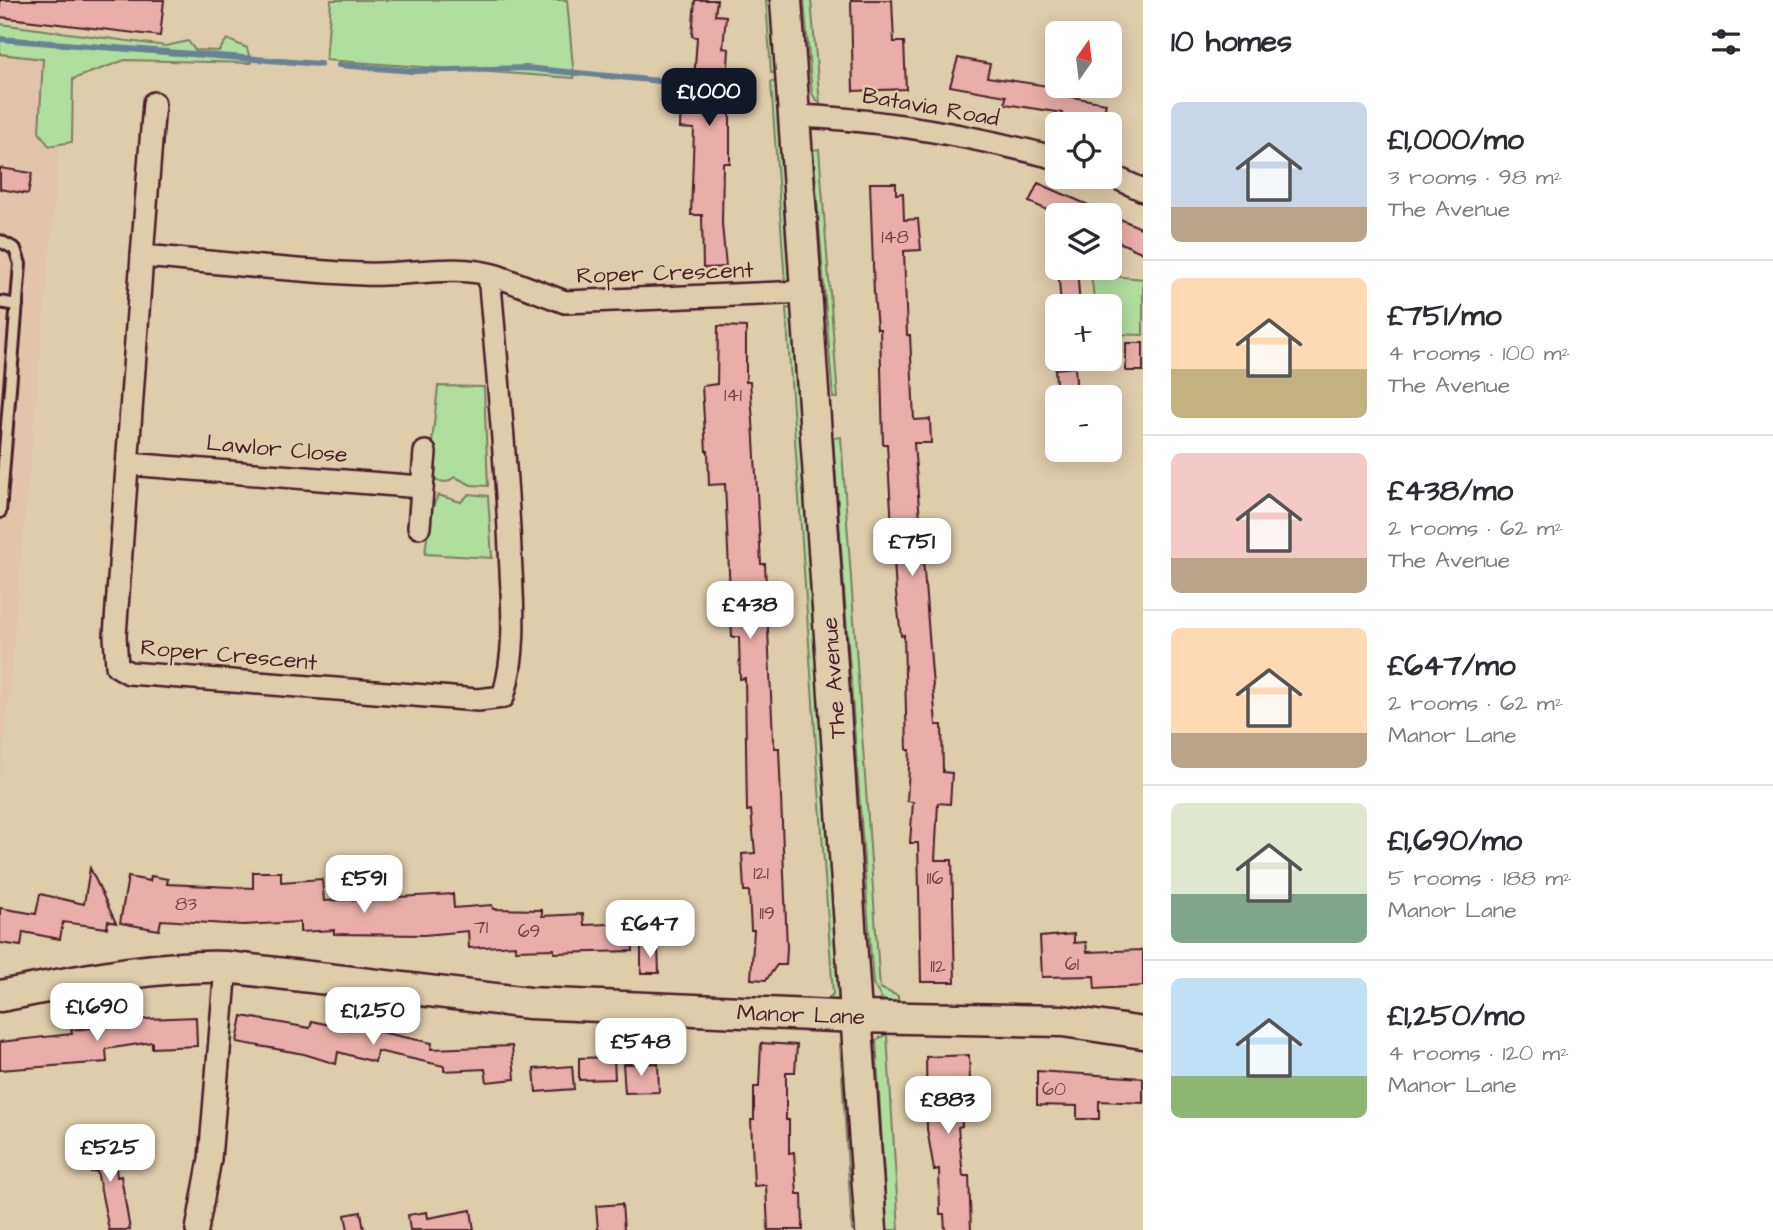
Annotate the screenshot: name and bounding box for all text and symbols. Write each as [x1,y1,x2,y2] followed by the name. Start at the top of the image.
[1045,21,1122,98] north arrow
[1045,21,1122,462] map controls
[1171,21,1292,63] text: 10 homes
[1707,23,1745,61] icon: filters
[652,68,766,128] pin: £1,000
[678,75,740,107] text: £1,000
[860,79,1002,135] street label: Batavia Road
[1045,112,1122,189] button: locate
[1388,119,1524,161] text: £1,000/mo
[1227,130,1311,214] icon: home
[1388,161,1562,193] text: 3 rooms · 98 m²
[1388,193,1510,225] text: The Avenue
[1045,203,1122,280] button: layers
[881,224,909,251] house number: 148
[576,254,755,292] street label: Roper Crescent
[1045,294,1122,371] button: +
[1388,295,1502,337] text: £751/mo
[1227,306,1311,390] icon: home
[1388,337,1570,369] text: 4 rooms · 100 m²
[1388,369,1510,401] text: The Avenue
[724,382,742,409] house number: 141
[1045,385,1122,462] button: −
[205,427,349,471] street label: Lawlor Close
[1388,470,1513,512] text: £438/mo
[1227,481,1311,565] icon: home
[1388,512,1563,544] text: 2 rooms · 62 m²
[871,518,953,578] pin: £751
[889,525,935,557] text: £751
[1388,544,1510,576] text: The Avenue
[709,582,791,641] pin: £438
[723,588,777,620] text: £438
[814,616,854,740] street label: The Avenue
[139,631,319,679] street label: Roper Crescent
[1388,645,1516,687] text: £647/mo
[1227,656,1311,740] icon: home
[1388,687,1563,719] text: 2 rooms · 62 m²
[1388,719,1517,751] text: Manor Lane
[1388,820,1522,862] text: £1,690/mo
[1227,831,1311,915] icon: home
[323,856,405,915] pin: £591
[753,860,769,887] house number: 121
[342,862,386,894] text: £591
[1388,862,1572,894] text: 5 rooms · 188 m²
[927,865,943,892] house number: 116
[175,891,197,918] house number: 83
[1388,894,1517,926] text: Manor Lane
[609,900,691,960] pin: £647
[759,900,775,927] house number: 119
[622,907,678,939] text: £647
[474,914,489,941] house number: 71
[518,918,540,945] house number: 69
[1065,951,1080,978] house number: 61
[930,953,946,980] house number: 112
[40,984,154,1043] pin: £1,690
[316,988,430,1047] pin: £1,250
[66,990,128,1022] text: £1,690
[341,994,405,1026] text: £1,250
[1388,995,1525,1037] text: £1,250/mo
[736,997,866,1033] street label: Manor Lane
[1227,1006,1311,1090] icon: home
[600,1018,682,1078] pin: £548
[611,1025,671,1057] text: £548
[1388,1037,1569,1069] text: 4 rooms · 120 m²
[1388,1069,1517,1101] text: Manor Lane
[907,1076,989,1136] pin: £883
[1042,1076,1066,1103] house number: 60
[921,1083,975,1115] text: £883
[69,1124,151,1184] pin: £525
[81,1131,139,1163] text: £525

